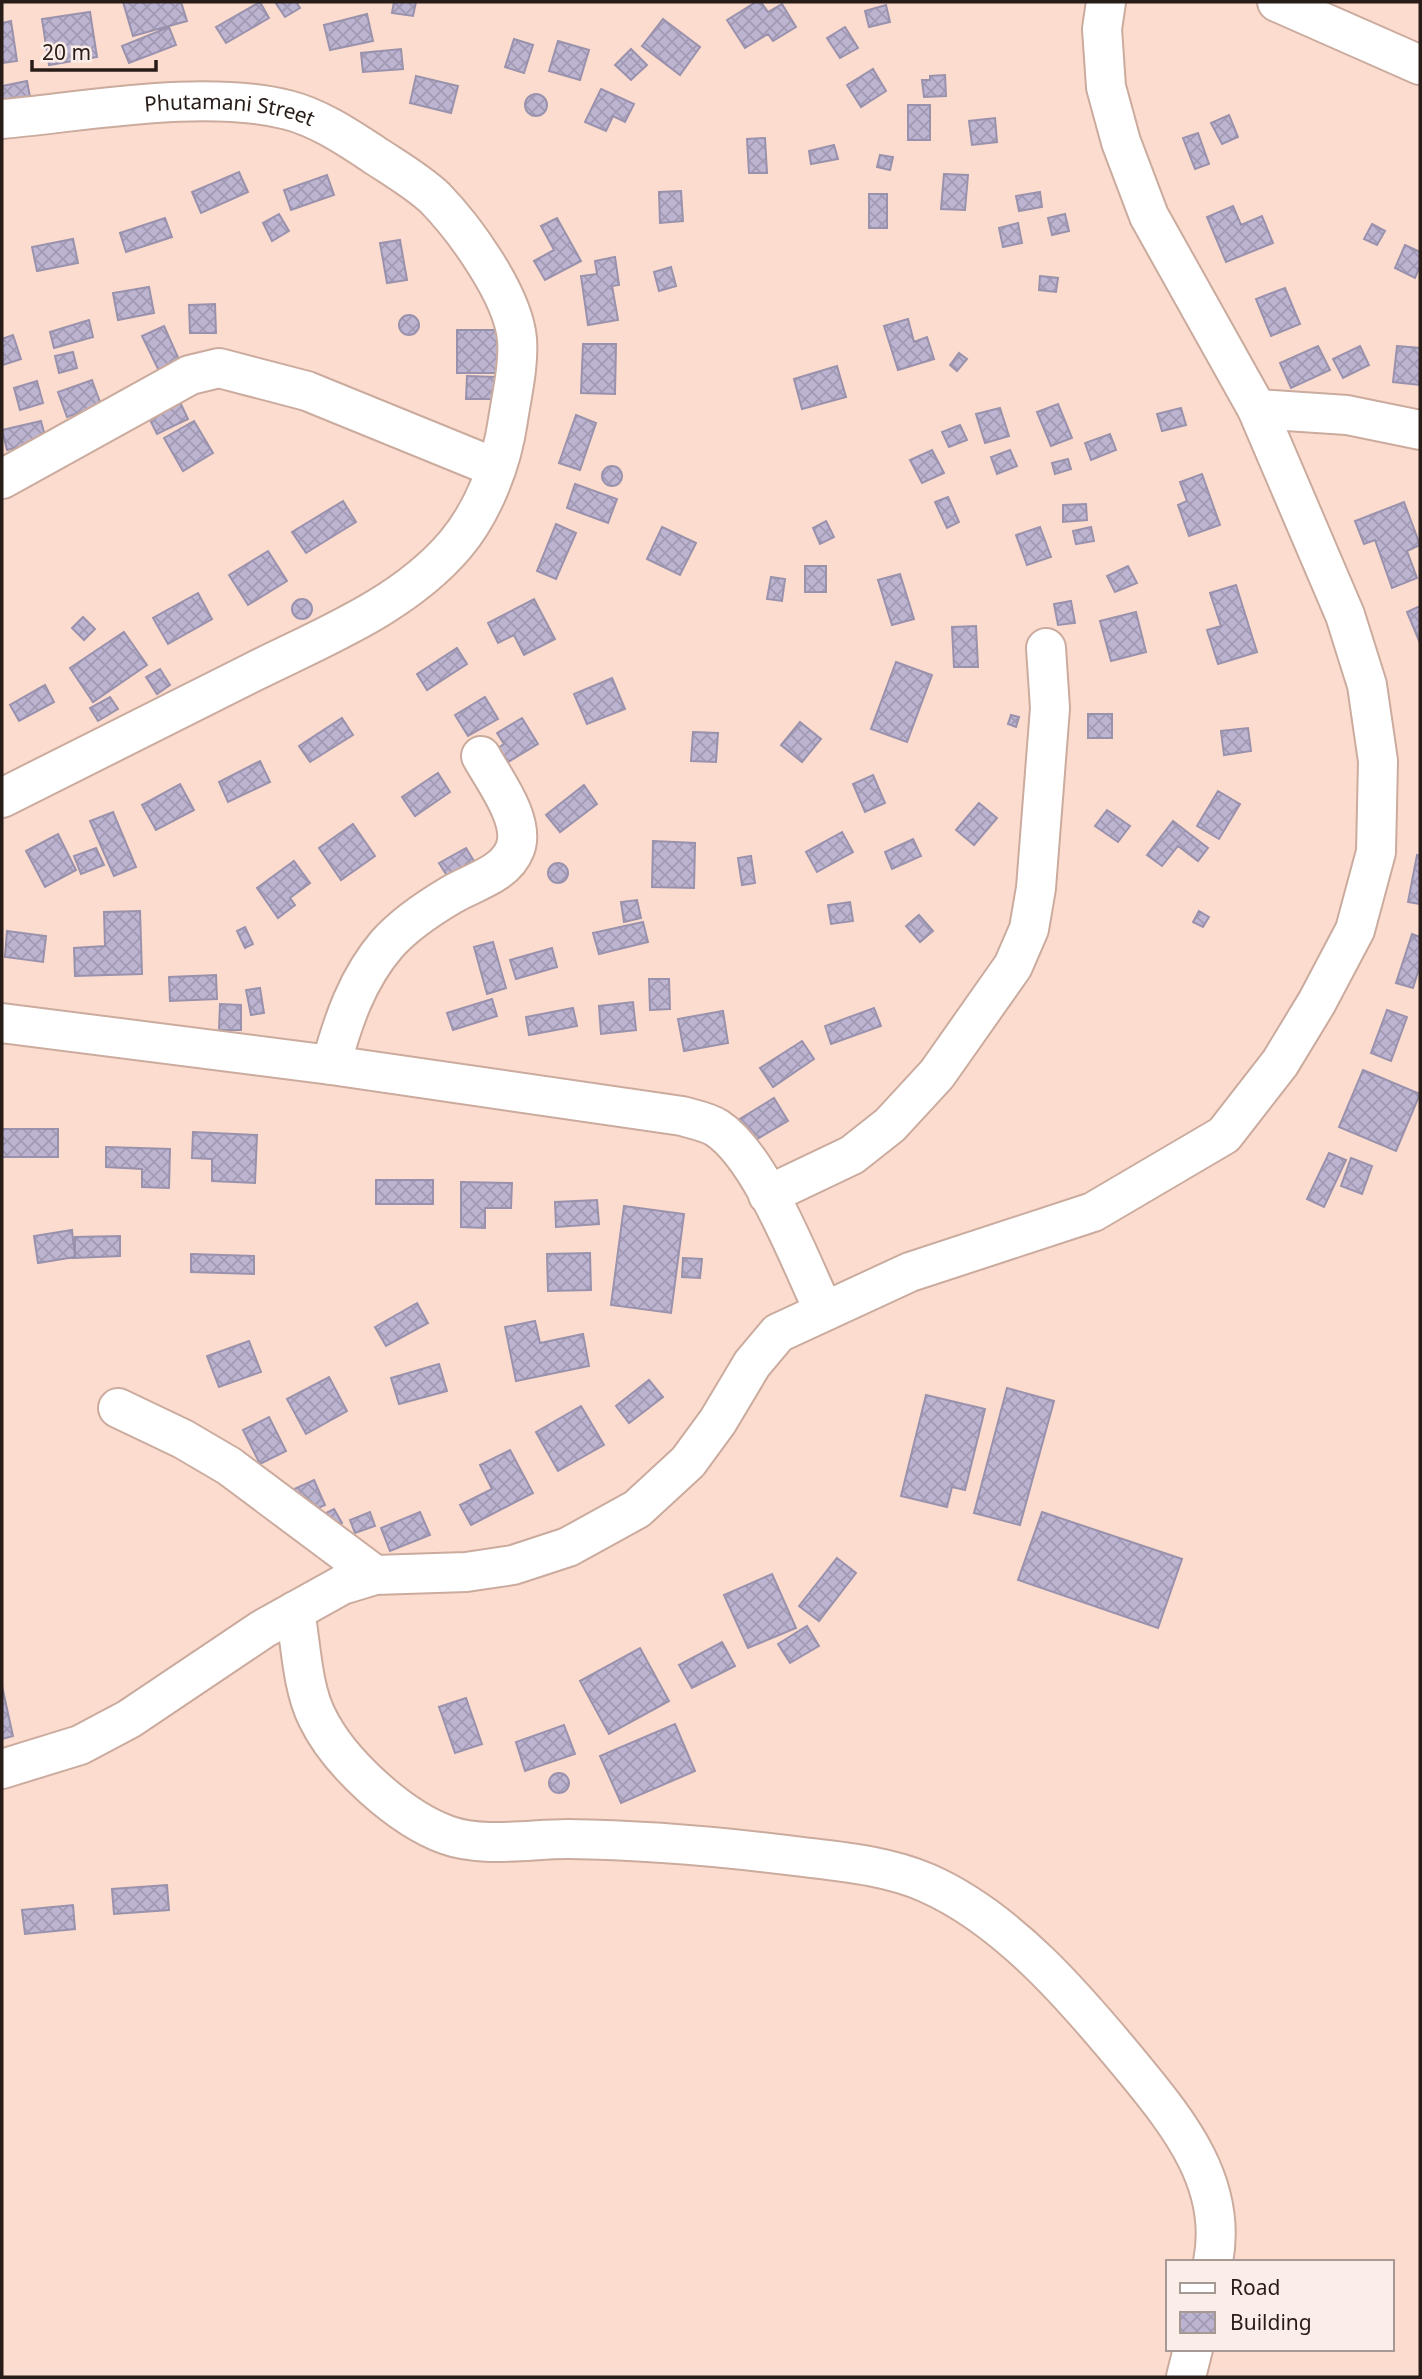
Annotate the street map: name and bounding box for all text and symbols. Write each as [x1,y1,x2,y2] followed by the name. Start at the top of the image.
[32,28,156,72] scale bar
[42,38,91,66] text: 20 m
[143,87,320,132] street label: Phutamani Street
[1166,2260,1394,2351] legend
[1230,2273,1280,2301] text: Road
[1230,2308,1312,2336] text: Building

